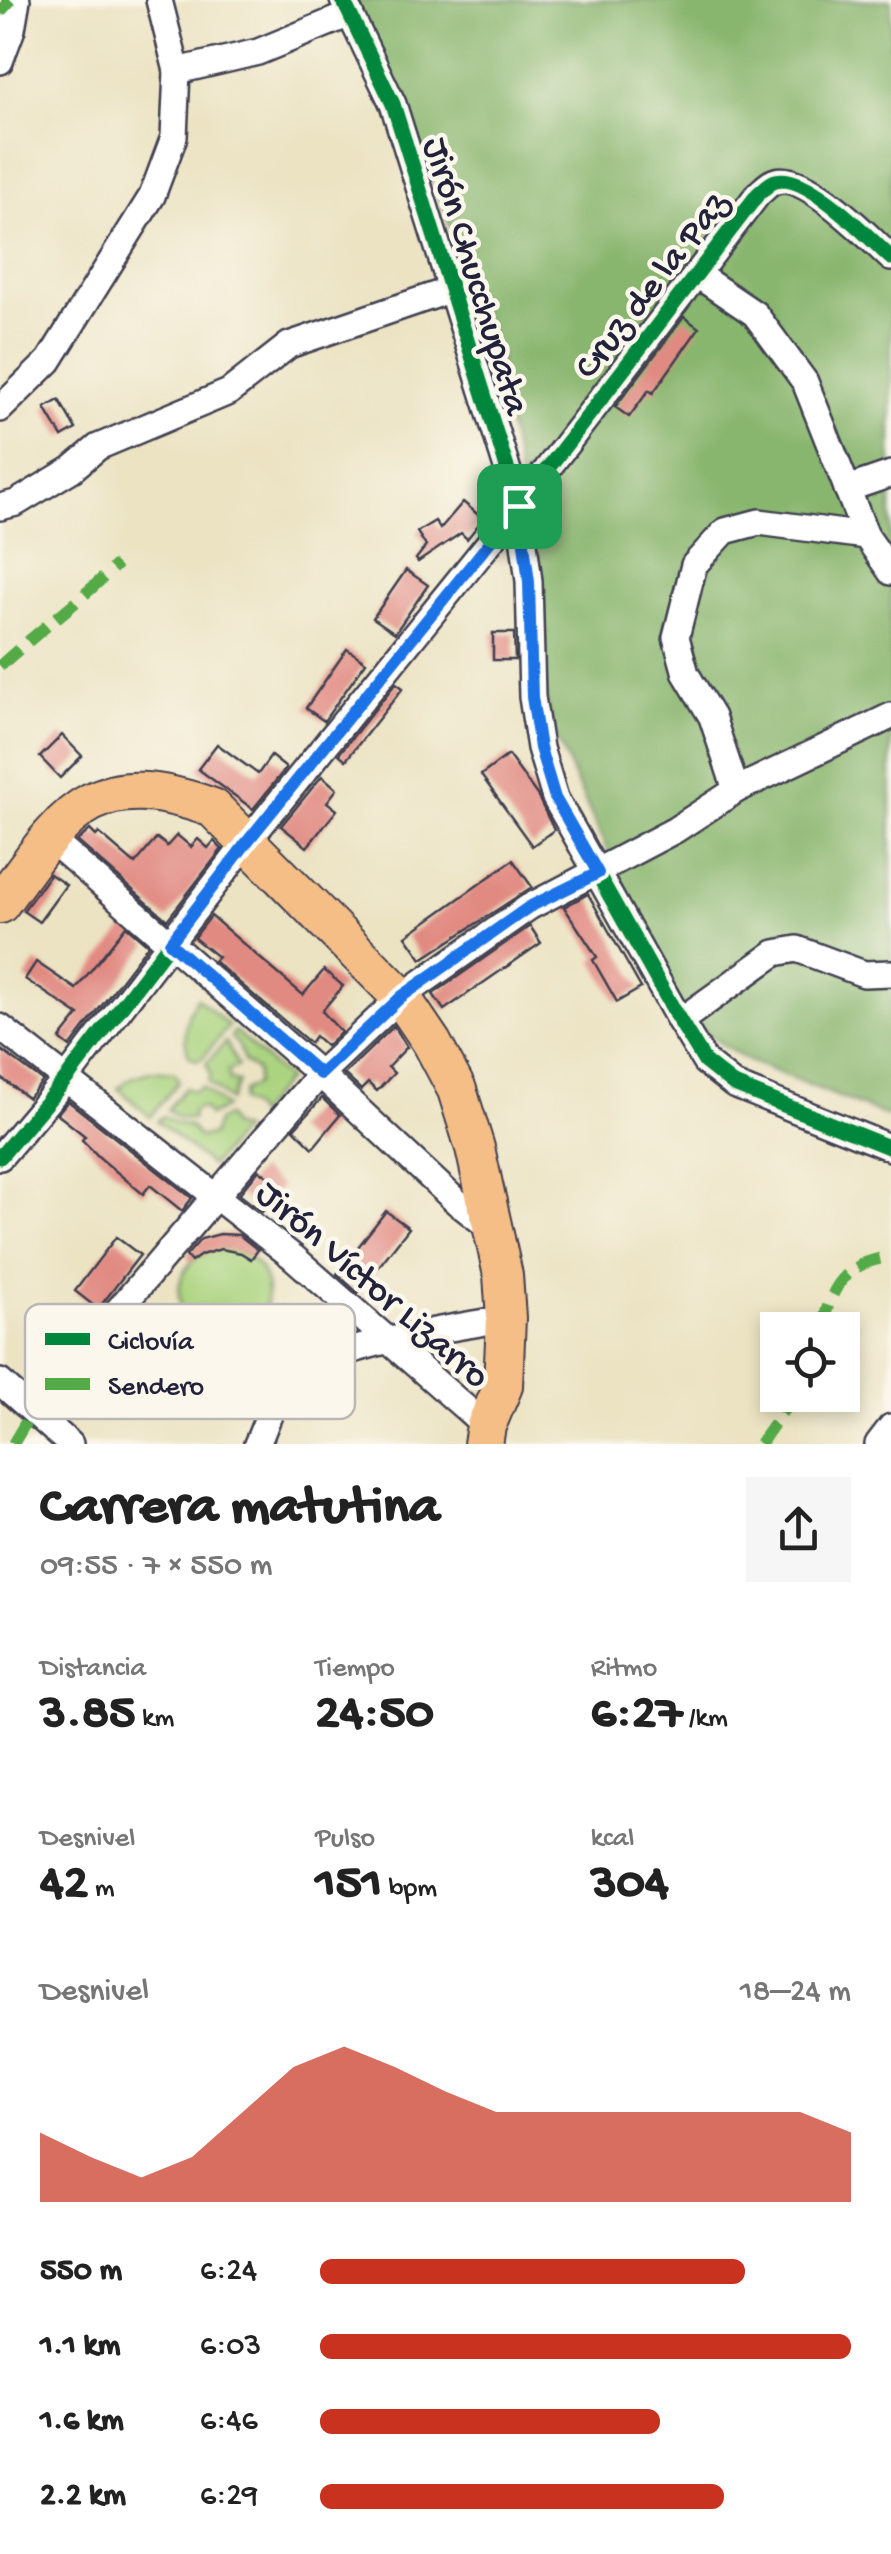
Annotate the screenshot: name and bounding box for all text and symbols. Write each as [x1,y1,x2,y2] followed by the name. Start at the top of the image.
[410,133,537,423] street label: Jirón Chucchupata
[567,183,741,389] street label: Cruz de la Paz
[477,464,562,549] pin
[492,479,547,534] icon: arrive
[245,1173,497,1400] street label: Jirón Víctor Lizarro
[25,1304,355,1419] legend
[760,1312,860,1412] map controls
[760,1312,860,1412] button: locate
[108,1327,195,1360] text: Ciclovía
[108,1372,204,1405] text: Sendero
[746,1477,851,1582] button: share
[40,1478,440,1542] text: Carrera matutina
[40,1548,272,1586] text: 09:55 · 7 × 550 m
[40,1653,146,1686] text: Distancia
[315,1653,395,1686] text: Tiempo
[591,1653,657,1686] text: Ritmo
[40,1686,135,1745] text: 3.85
[315,1686,434,1745] text: 24:50
[591,1686,682,1745] text: 6:27
[135,1703,174,1736] text: km
[682,1703,728,1736] text: /km
[40,1823,135,1856] text: Desnivel
[315,1823,375,1856] text: Pulso
[591,1823,634,1856] text: kcal
[40,1856,88,1915] text: 42
[315,1856,382,1915] text: 151
[591,1856,669,1915] text: 304
[88,1873,115,1906] text: m
[382,1873,437,1906] text: bpm
[40,1974,149,2012] text: Desnivel
[740,1974,851,2012] text: 18–24 m
[40,2253,122,2291] text: 550 m
[200,2253,257,2291] text: 6:24
[40,2328,120,2366] text: 1.1 km
[200,2328,261,2366] text: 6:03
[40,2403,124,2441] text: 1.6 km
[200,2403,258,2441] text: 6:46
[40,2478,126,2516] text: 2.2 km
[200,2478,258,2516] text: 6:29

